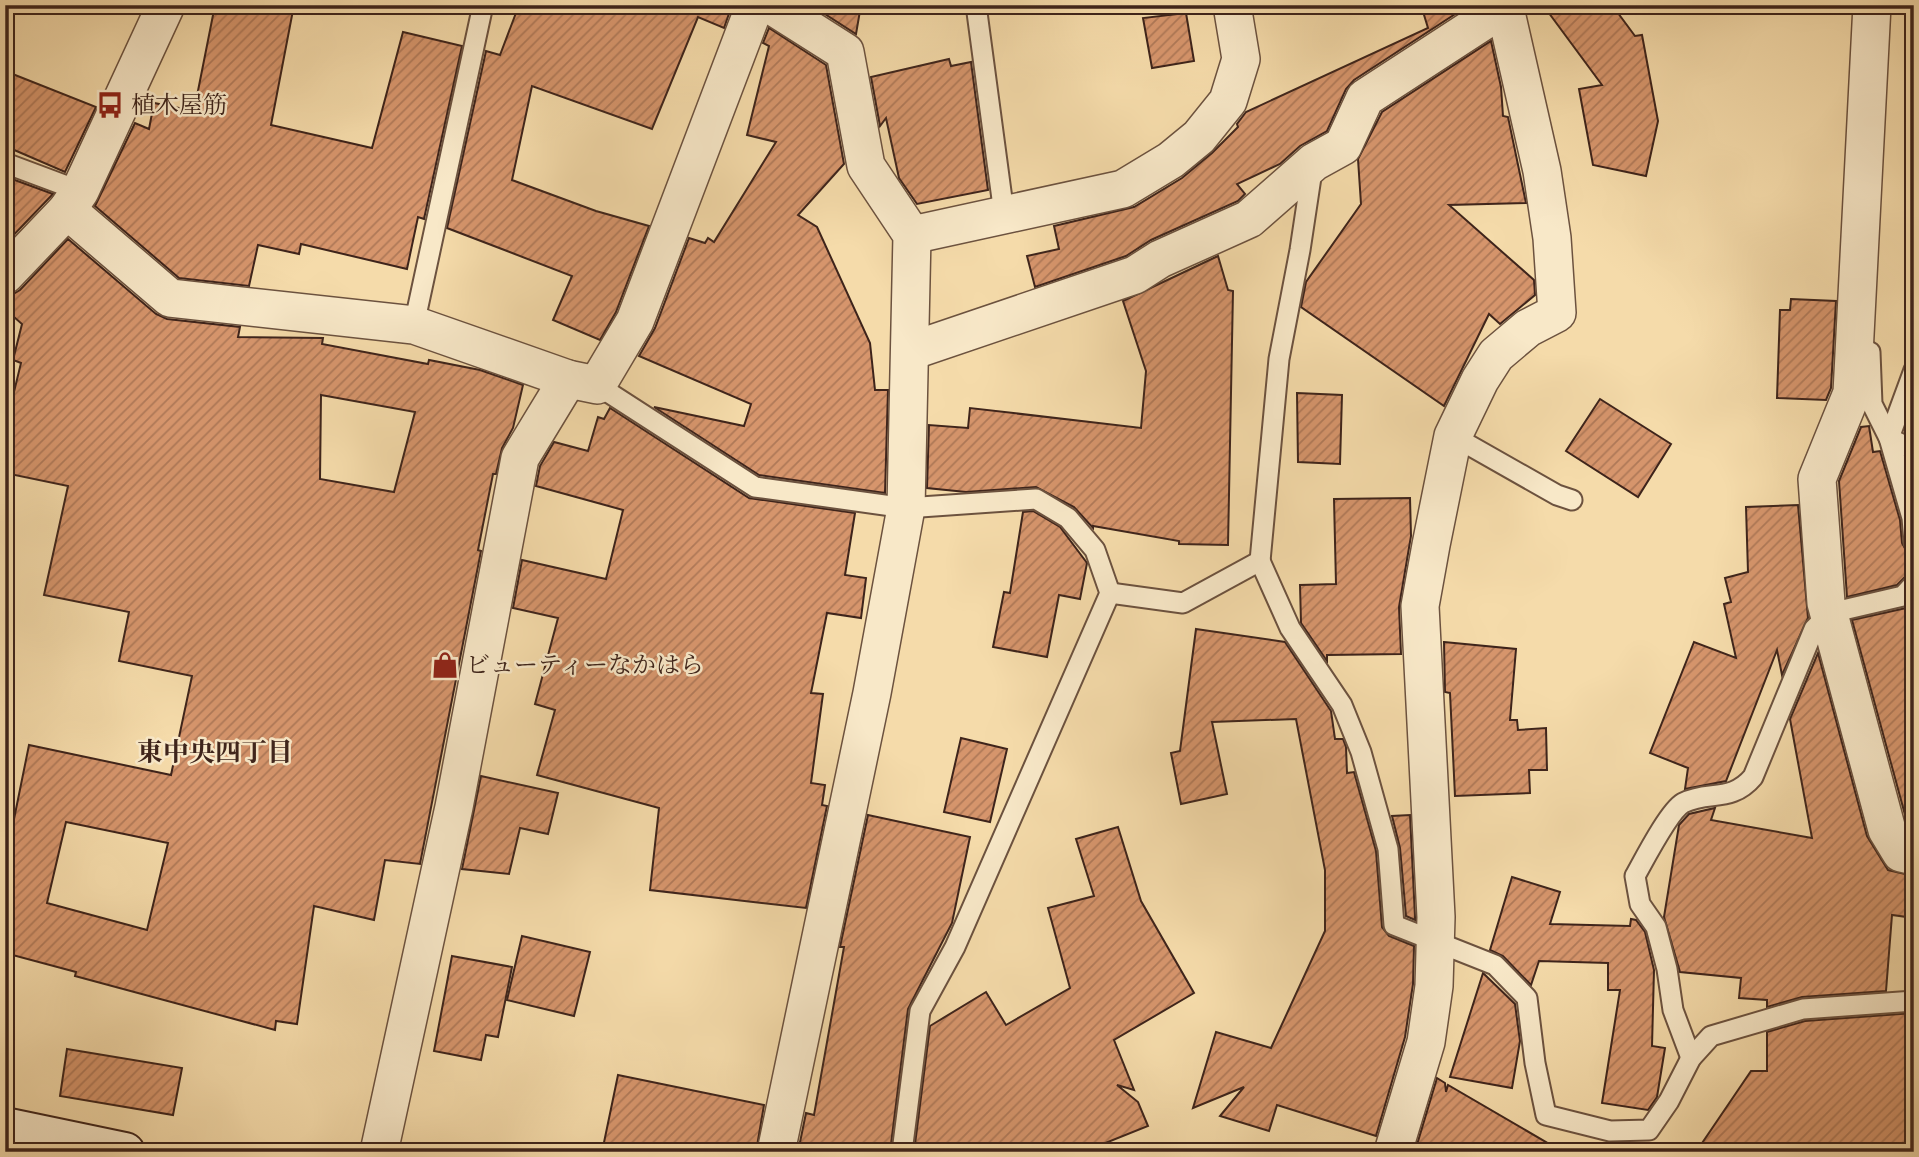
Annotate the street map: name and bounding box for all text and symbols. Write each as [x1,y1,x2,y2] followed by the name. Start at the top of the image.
[95,90,125,120] bus stop icon: 植木屋筋
[131,90,227,124] place label: 植木屋筋
[430,650,460,680] shop icon: ビューティーなかはら
[466,650,704,684] place label: ビューティーなかはら
[137,736,293,772] district label: 東中央四丁目

